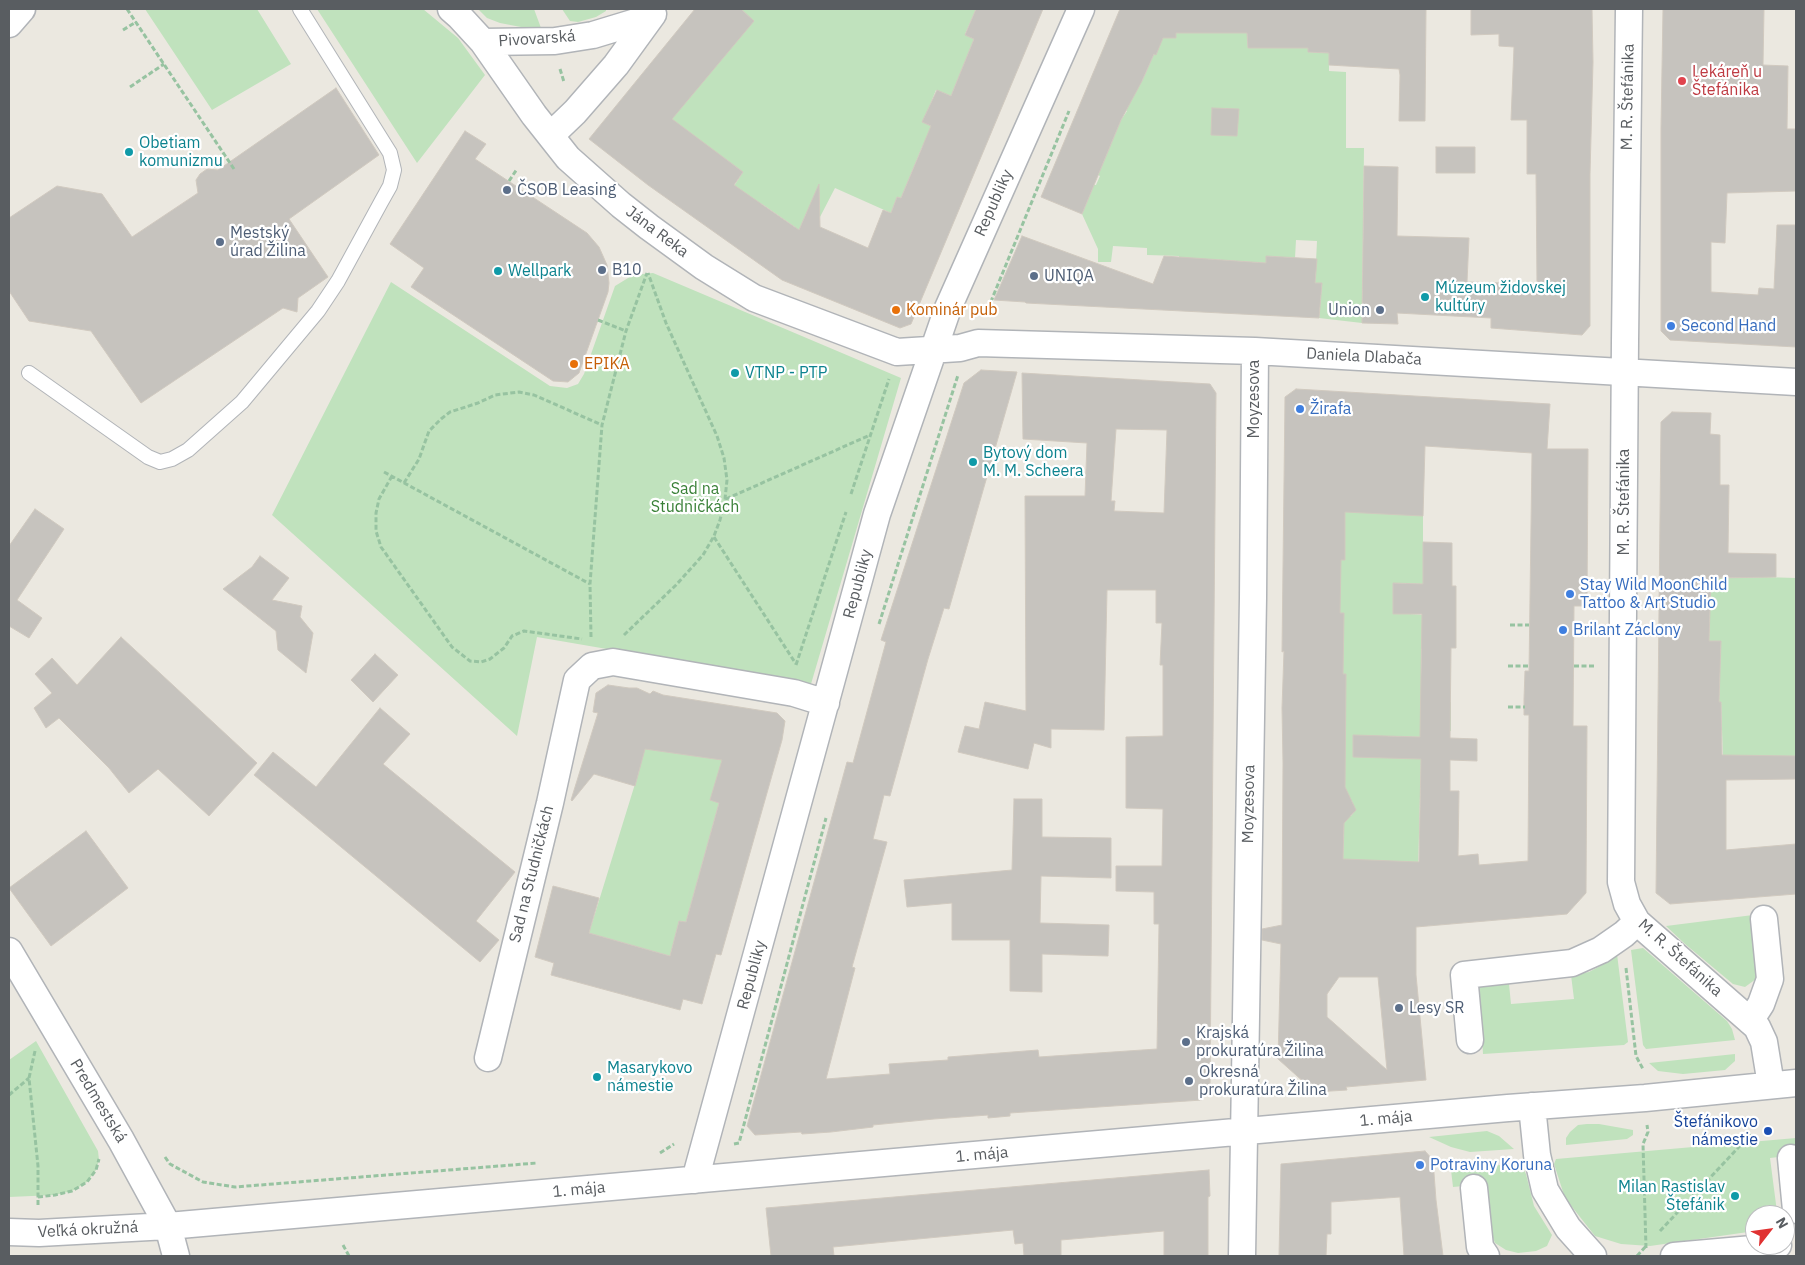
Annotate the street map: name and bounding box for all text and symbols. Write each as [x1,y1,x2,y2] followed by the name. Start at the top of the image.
[498,27,576,51] street label: Pivovarská
[1617,43,1639,151] street label: M. R. Štefánika
[1692,62,1762,100] place label: Lekáreň u Štefánika
[1676,75,1688,87] marker: Lekáreň u Štefánika
[139,133,223,171] place label: Obetiam komunizmu
[123,146,135,158] marker: Obetiam komunizmu
[971,167,1017,239] street label: Republiky
[517,180,616,200] place label: ČSOB Leasing
[501,184,513,196] marker: ČSOB Leasing
[622,202,692,262] street label: Jána Reka
[230,223,306,261] place label: Mestský úrad Žilina
[214,236,226,248] marker: Mestský úrad Žilina
[612,260,642,280] place label: B10
[508,261,572,281] place label: Wellpark
[596,264,608,276] marker: B10
[492,265,504,277] marker: Wellpark
[1044,266,1094,286] place label: UNIQA
[1028,270,1040,282] marker: UNIQA
[1435,278,1566,316] place label: Múzeum židovskej kultúry
[1419,291,1431,303] marker: Múzeum židovskej kultúry
[906,300,998,320] place label: Kominár pub
[1328,300,1370,320] place label: Union
[890,304,902,316] marker: Kominár pub
[1374,304,1386,316] marker: Union
[1681,316,1776,336] place label: Second Hand
[1665,320,1677,332] marker: Second Hand
[1306,344,1422,370] street label: Daniela Dlabača
[584,354,630,374] place label: EPIKA
[568,358,580,370] marker: EPIKA
[1244,360,1264,438] street label: Moyzesova
[745,363,827,383] place label: VTNP - PTP
[729,367,741,379] marker: VTNP - PTP
[1310,399,1351,419] place label: Žirafa
[1294,403,1306,415] marker: Žirafa
[983,443,1084,481] place label: Bytový dom M. M. Scheera
[1614,449,1634,555] street label: M. R. Štefánika
[967,456,979,468] marker: Bytový dom M. M. Scheera
[651,479,739,517] park label: Sad na Studničkách
[840,547,876,621] street label: Republiky
[1580,575,1727,613] place label: Stay Wild MoonChild Tattoo & Art Studio
[1564,588,1576,600] marker: Stay Wild MoonChild Tattoo & Art Studio
[1573,620,1681,640] place label: Brilant Záclony
[1557,624,1569,636] marker: Brilant Záclony
[1239,764,1259,844] street label: Moyzesova
[506,803,558,945] street label: Sad na Studničkách
[1634,915,1726,1001] street label: M. R. Štefánika
[734,938,770,1012] street label: Republiky
[1409,998,1464,1018] place label: Lesy SR
[1393,1002,1405,1014] marker: Lesy SR
[1196,1023,1324,1061] place label: Krajská prokuratúra Žilina
[1180,1036,1192,1048] marker: Krajská prokuratúra Žilina
[66,1056,130,1146] street label: Predmestská
[607,1058,693,1096] place label: Masarykovo námestie
[1199,1062,1327,1100] place label: Okresná prokuratúra Žilina
[591,1071,603,1083] marker: Masarykovo námestie
[1183,1075,1195,1087] marker: Okresná prokuratúra Žilina
[1359,1107,1413,1131] street label: 1. mája
[1674,1112,1758,1150] place label: Štefánikovo námestie
[1762,1125,1774,1137] marker: Štefánikovo námestie
[955,1143,1009,1167] street label: 1. mája
[1430,1155,1552,1175] place label: Potraviny Koruna
[1414,1159,1426,1171] marker: Potraviny Koruna
[1618,1177,1725,1215] place label: Milan Rastislav Štefánik
[552,1178,606,1202] street label: 1. mája
[1729,1190,1741,1202] marker: Milan Rastislav Štefánik
[1745,1205,1795,1255] north arrow
[1772,1214,1792,1232] text: N
[37,1218,139,1242] street label: Veľká okružná

